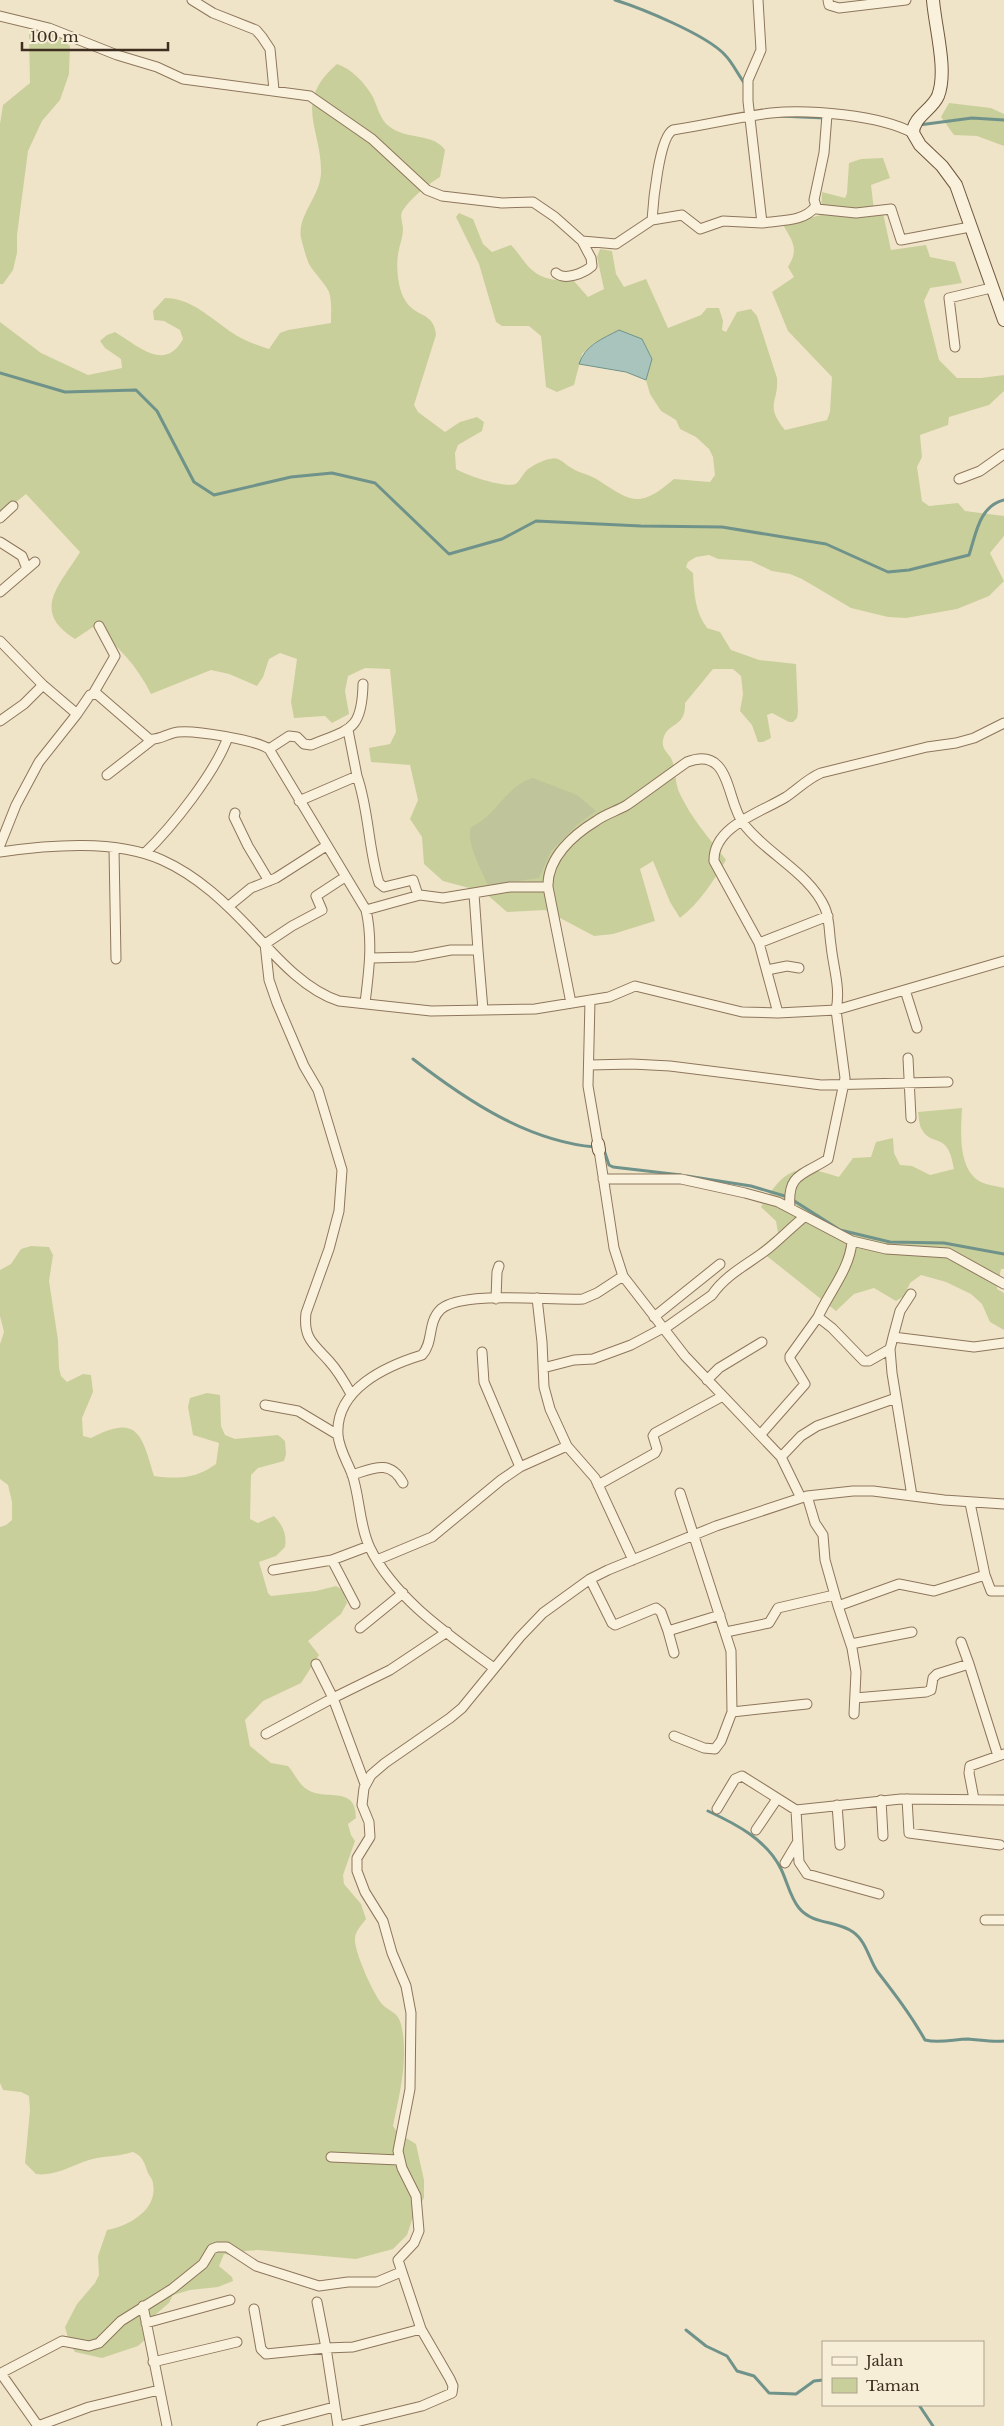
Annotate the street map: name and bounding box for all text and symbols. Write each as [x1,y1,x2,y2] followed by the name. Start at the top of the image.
[22,20,169,52] scale bar
[30,27,79,46] text: 100 m
[822,2341,984,2406] legend
[864,2351,903,2370] text: Jalan
[866,2376,920,2395] text: Taman

